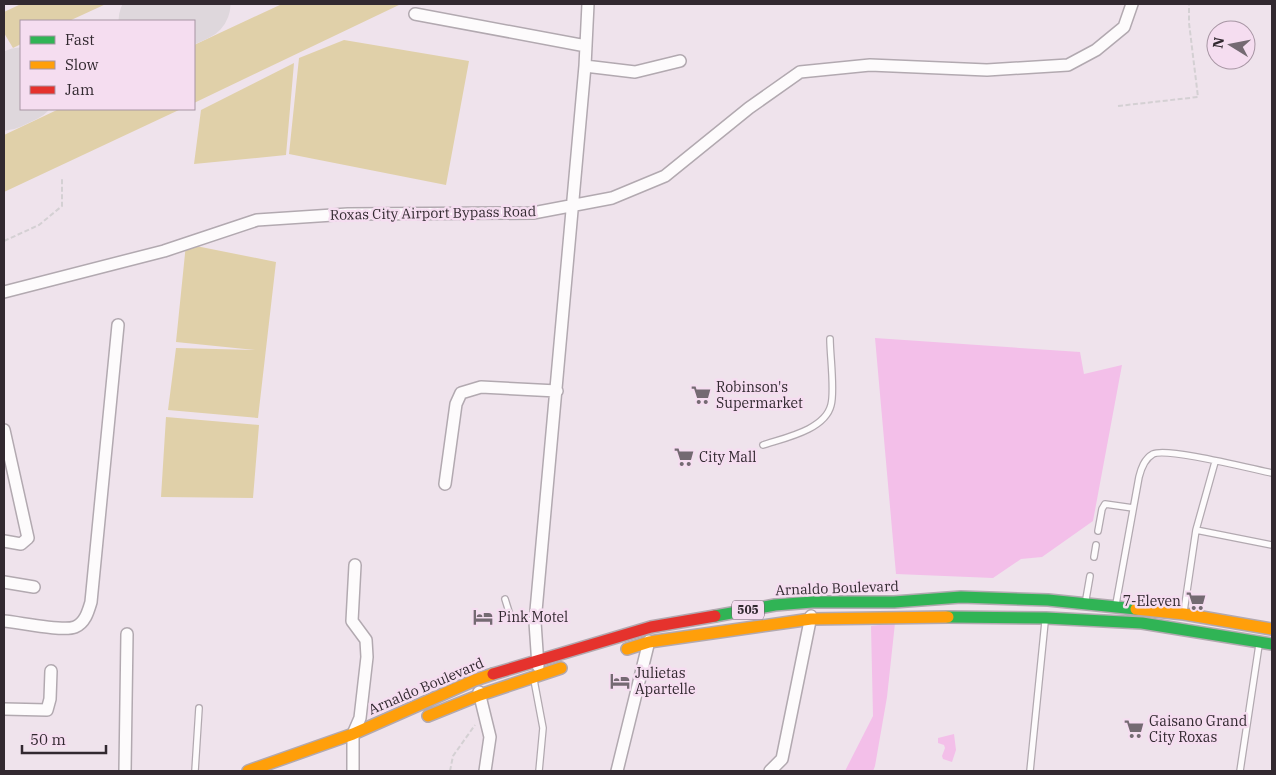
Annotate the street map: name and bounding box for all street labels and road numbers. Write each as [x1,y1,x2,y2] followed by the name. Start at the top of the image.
[330,202,537,224] street label: Roxas City Airport Bypass Road
[775,577,900,599] street label: Arnaldo Boulevard
[732,600,764,620] road number: 505
[366,653,487,718] street label: Arnaldo Boulevard

